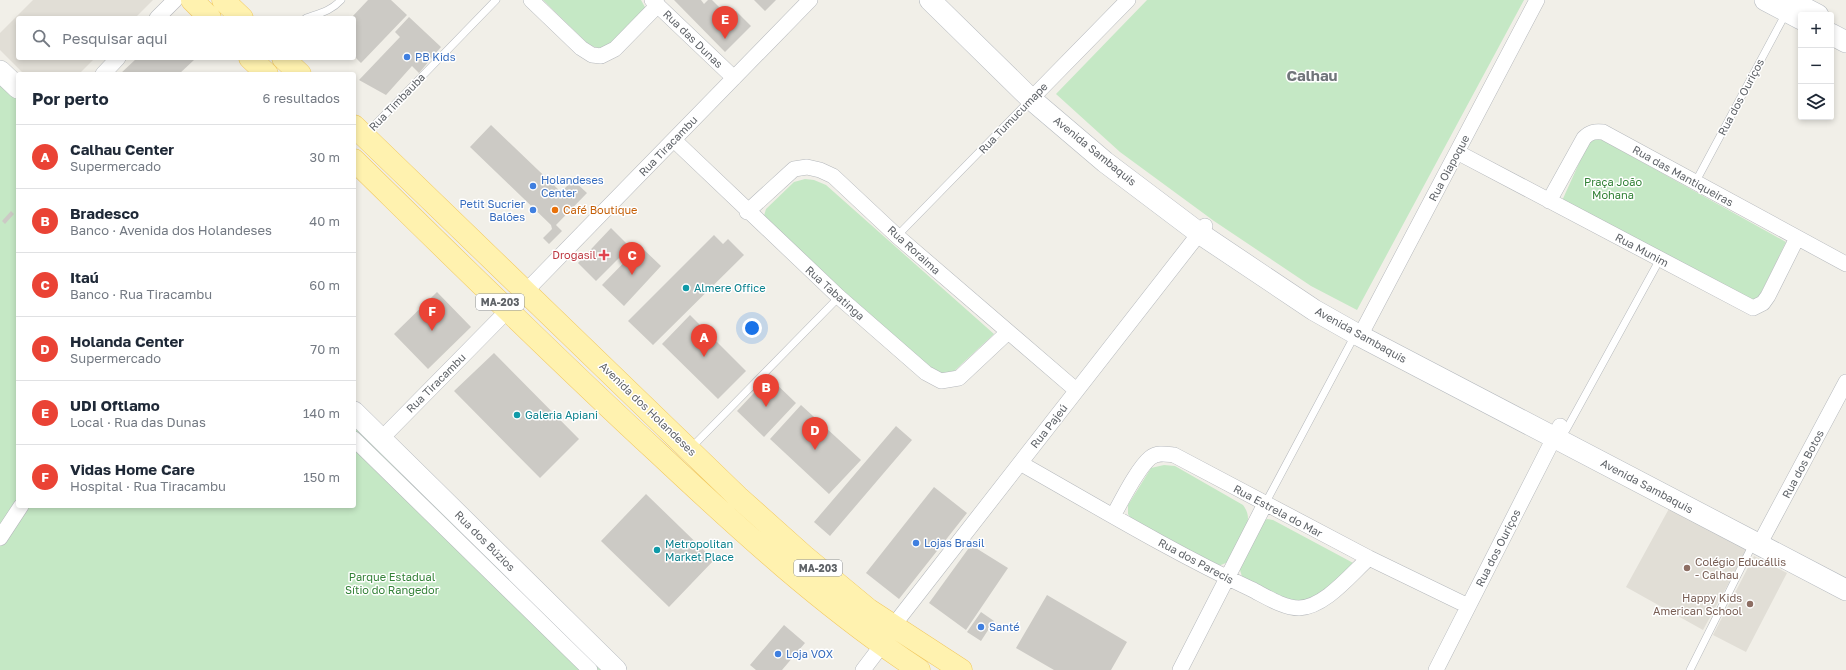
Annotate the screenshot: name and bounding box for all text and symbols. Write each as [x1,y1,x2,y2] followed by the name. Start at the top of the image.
[712,6,738,39] pin: E
[661,7,726,70] street label: Rua das Dunas
[1798,12,1834,120] map controls
[1798,12,1834,48] button: +
[16,16,356,60] search box
[30,27,52,49] icon: search
[62,29,167,47] text: Pesquisar aqui
[1798,48,1834,84] button: −
[415,50,456,63] place label: PB Kids
[402,52,412,62] marker: PB Kids
[1715,56,1766,137] street label: Rua dos Ouriços
[1286,66,1338,84] district label: Calhau
[366,70,427,133] street label: Rua Timbauba
[975,80,1050,156] street label: Rua Tumucumape
[1798,84,1834,120] button: layers
[32,88,109,109] text: Por perto
[263,90,340,106] text: 6 resultados
[636,113,700,178] street label: Rua Tiracambu
[1051,113,1139,188] street label: Avenida Sambaquis
[1426,132,1472,203] street label: Rua Oiapoque
[70,140,174,158] text: Calhau Center
[1631,142,1736,209] street label: Rua das Mantiqueiras
[40,149,50,165] text: A
[310,149,340,165] text: 30 m
[70,158,161,174] text: Supermercado
[541,173,604,199] place label: Holandeses Center
[1584,175,1642,201] park label: Praça João Mohana
[528,181,538,191] marker: Holandeses Center
[459,197,526,223] place label: Petit Sucrier Balões
[563,203,638,216] place label: Café Boutique
[70,204,139,222] text: Bradesco
[528,205,538,215] marker: Petit Sucrier Balões
[550,205,560,215] marker: Café Boutique
[40,213,50,229] text: B
[309,213,340,229] text: 40 m
[70,222,272,238] text: Banco · Avenida dos Holandeses
[885,223,943,277] street label: Rua Roraima
[1613,230,1671,269] street label: Rua Munim
[619,242,645,275] pin: C
[552,248,596,261] place label: Drogasil
[599,250,609,260] marker: Drogasil
[803,263,868,323] street label: Rua Tabatinga
[70,268,99,286] text: Itaú
[40,277,50,293] text: C
[309,277,340,293] text: 60 m
[694,281,766,294] place label: Almere Office
[681,283,691,293] marker: Almere Office
[70,286,212,302] text: Banco · Rua Tiracambu
[476,294,524,310] road number: MA-203
[419,298,445,331] pin: F
[1313,304,1409,365] street label: Avenida Sambaquis
[742,318,762,338] your location
[691,324,717,357] pin: A
[70,332,184,350] text: Holanda Center
[40,341,50,357] text: D
[310,341,340,357] text: 70 m
[70,350,161,366] text: Supermercado
[403,350,468,415] street label: Rua Tiracambu
[597,359,699,458] street label: Avenida dos Holandeses
[753,374,779,407] pin: B
[70,396,160,414] text: UDI Oftlamo
[1027,401,1070,450] street label: Rua Pajeú
[41,405,49,421] text: E
[303,405,340,421] text: 140 m
[525,408,598,421] place label: Galeria Apiani
[512,410,522,420] marker: Galeria Apiani
[70,414,206,430] text: Local · Rua das Dunas
[802,417,828,450] pin: D
[1779,427,1826,500] street label: Rua dos Botos
[1599,456,1696,515] street label: Avenida Sambaquis
[70,460,195,478] text: Vidas Home Care
[41,469,49,485] text: F
[303,469,340,485] text: 150 m
[70,478,226,494] text: Hospital · Rua Tiracambu
[1231,482,1326,540] street label: Rua Estrela do Mar
[1472,507,1523,589] street label: Rua dos Ouriços
[453,508,518,574] street label: Rua dos Búzios
[1156,535,1236,586] street label: Rua dos Parecis
[924,536,985,549] place label: Lojas Brasil
[665,537,734,563] place label: Metropolitan Market Place
[911,538,921,548] marker: Lojas Brasil
[652,545,662,555] marker: Metropolitan Market Place
[1695,555,1786,581] place label: Colégio Educállis - Calhau
[794,560,842,576] road number: MA-203
[1682,563,1692,573] marker: Colégio Educállis - Calhau
[345,570,440,596] park label: Parque Estadual Sítio do Rangedor
[1653,591,1742,617] place label: Happy Kids American School
[1745,599,1755,609] marker: Happy Kids American School
[989,620,1020,633] place label: Santé
[976,622,986,632] marker: Santé
[786,647,833,660] place label: Loja VOX
[773,649,783,659] marker: Loja VOX

